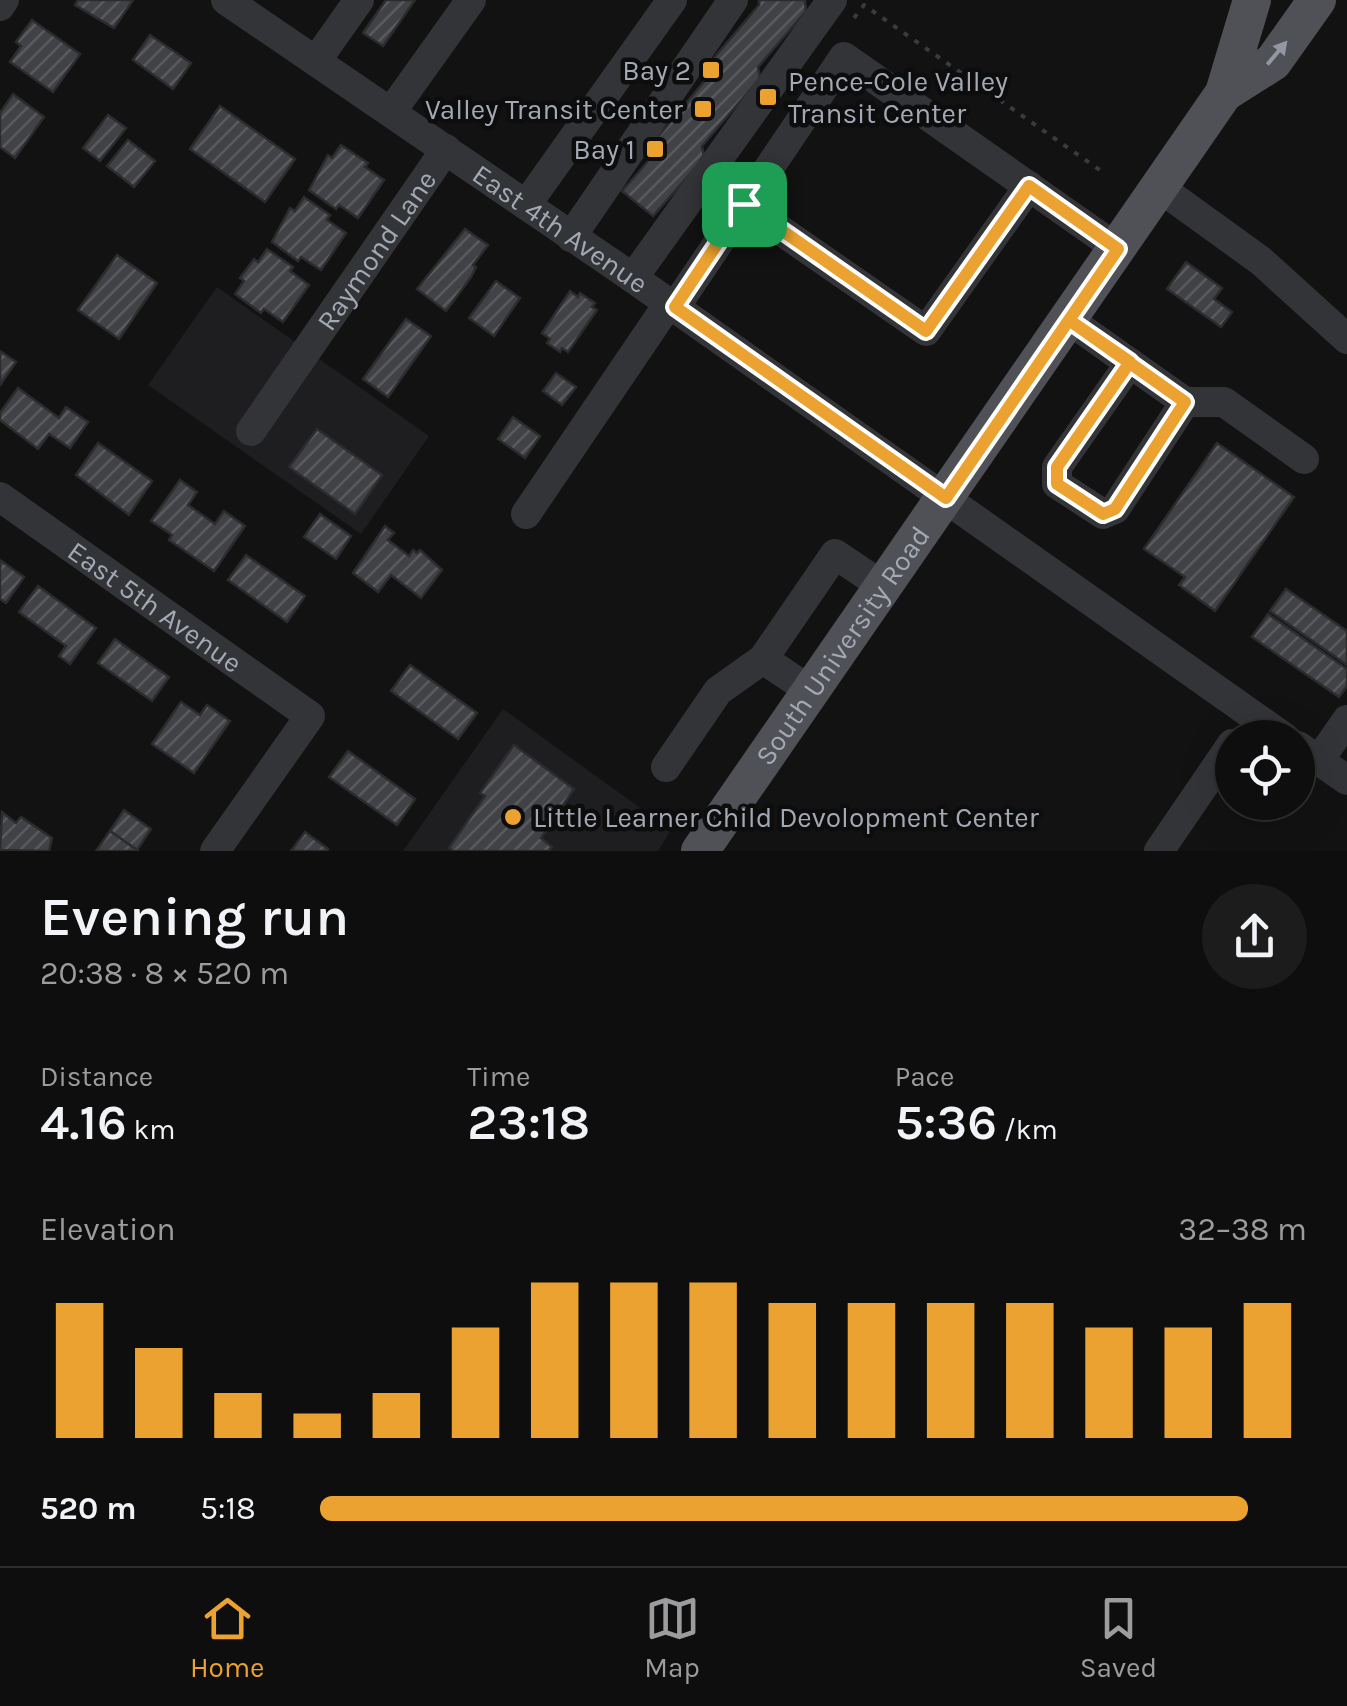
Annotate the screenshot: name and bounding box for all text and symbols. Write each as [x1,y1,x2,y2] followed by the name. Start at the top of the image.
[1265,41,1287,66] one-way arrow
[622,54,691,87] place label: Bay 2
[700,59,722,81] marker: Bay 2
[788,65,1008,130] place label: Pence-Cole Valley Transit Center
[757,86,779,108] marker: Pence-Cole Valley Transit Center
[425,93,684,126] place label: Valley Transit Center
[692,98,714,120] marker: Valley Transit Center
[573,133,635,166] place label: Bay 1
[644,138,666,160] marker: Bay 1
[466,157,654,300] street label: East 4th Avenue
[702,162,787,247] pin
[310,164,443,337] street label: Raymond Lane
[717,177,772,232] icon: arrive
[748,520,937,772] street label: South University Road
[62,534,248,680] street label: East 5th Avenue
[1215,720,1315,820] map controls
[1215,720,1315,820] button: locate
[533,801,1040,834] place label: Little Learner Child Devolopment Center
[502,806,524,828] marker: Little Learner Child Devolopment Center
[1202,884,1307,989] button: share
[40,885,349,949] text: Evening run
[40,955,289,992] text: 20:38 · 8 × 520 m
[40,1060,153,1093] text: Distance
[467,1060,530,1093] text: Time
[895,1060,954,1093] text: Pace
[40,1093,127,1152] text: 4.16
[467,1093,590,1152] text: 23:18
[895,1093,997,1152] text: 5:36
[127,1113,175,1146] text: km
[997,1113,1058,1146] text: /km
[40,1211,175,1248] text: Elevation
[1178,1211,1307,1248] text: 32–38 m
[40,1490,137,1527] text: 520 m
[200,1490,256,1527] text: 5:18
[190,1591,265,1684] tab: Home
[644,1591,700,1684] tab: Map
[1080,1591,1157,1684] tab: Saved

